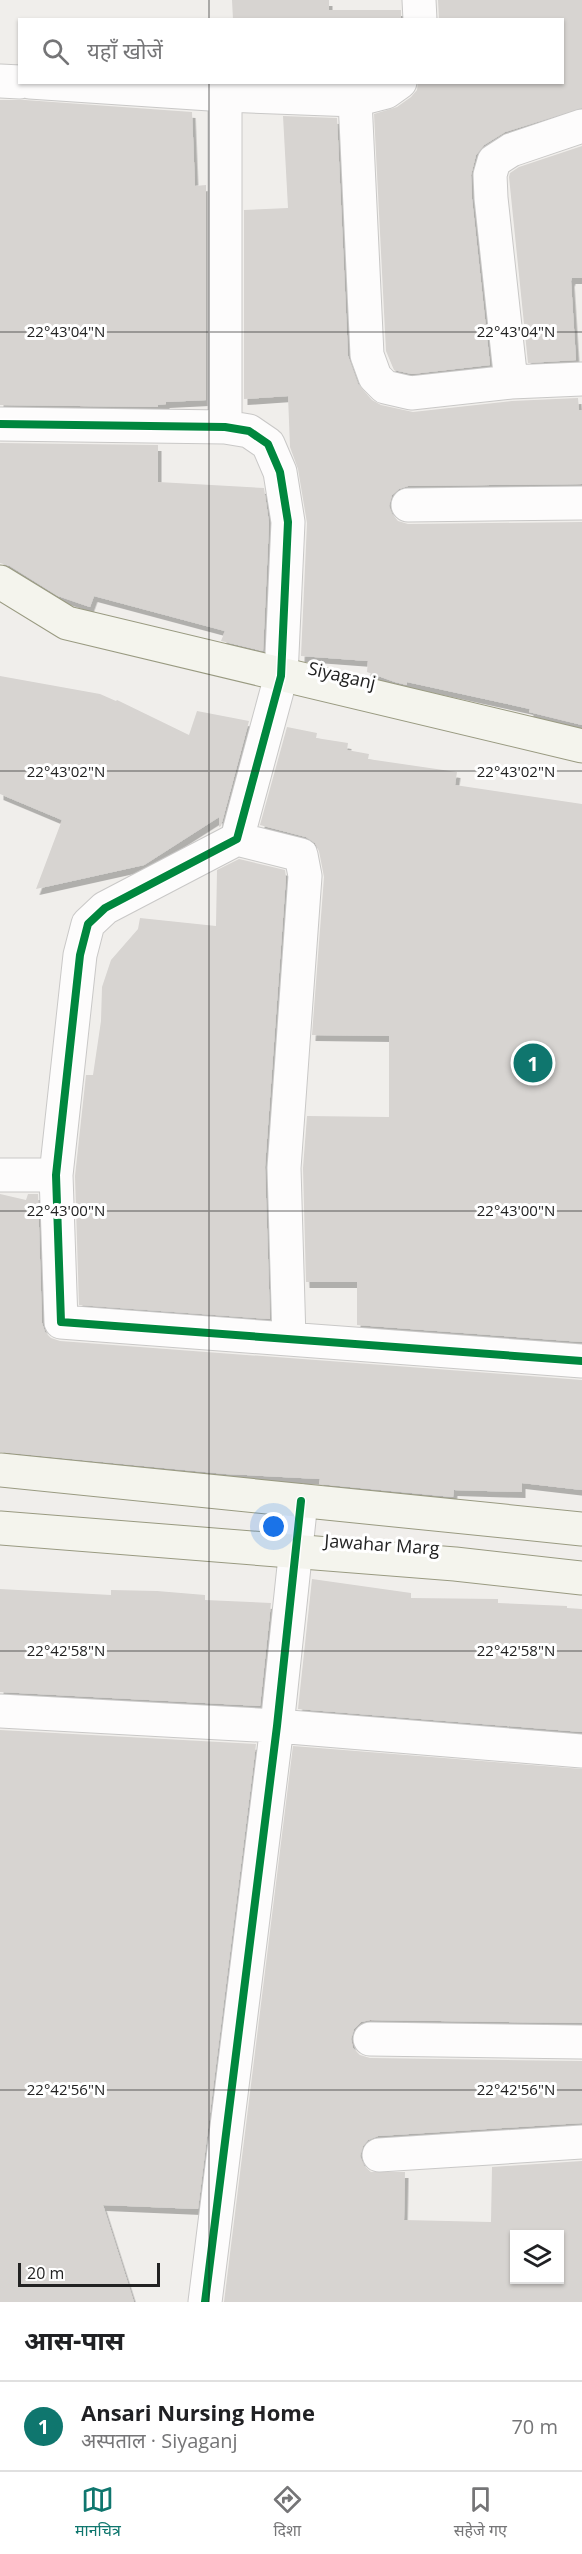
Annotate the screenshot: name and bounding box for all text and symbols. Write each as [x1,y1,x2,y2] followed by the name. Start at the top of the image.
[18,18,564,84] search box
[39,35,72,68] icon: search
[87,35,163,65] text: यहाँ खोजें
[27,321,105,341] text: 22°43'04"N
[477,321,555,341] text: 22°43'04"N
[306,656,378,694] street label: Siyaganj
[27,761,105,781] text: 22°43'02"N
[477,761,555,781] text: 22°43'02"N
[514,1040,552,1086] pin: 1
[27,1200,105,1220] text: 22°43'00"N
[477,1200,555,1220] text: 22°43'00"N
[259,1512,288,1541] your location
[322,1528,441,1560] street label: Jawahar Marg
[27,1640,105,1660] text: 22°42'58"N
[477,1640,555,1660] text: 22°42'58"N
[27,2079,105,2099] text: 22°42'56"N
[477,2079,555,2099] text: 22°42'56"N
[510,2230,564,2284] map controls
[510,2230,564,2284] button: layers
[18,2260,160,2288] scale bar
[27,2262,64,2284] text: 20 m
[24,2322,124,2358] text: आस-पास
[81,2397,315,2427] text: Ansari Nursing Home
[38,2413,49,2440] text: 1
[511,2413,558,2440] text: 70 m
[81,2427,238,2454] text: अस्पताल · Siyaganj
[75,2483,121,2543] tab: मानचित्र
[271,2483,304,2543] tab: दिशा
[454,2483,507,2543] tab: सहेजे गए

